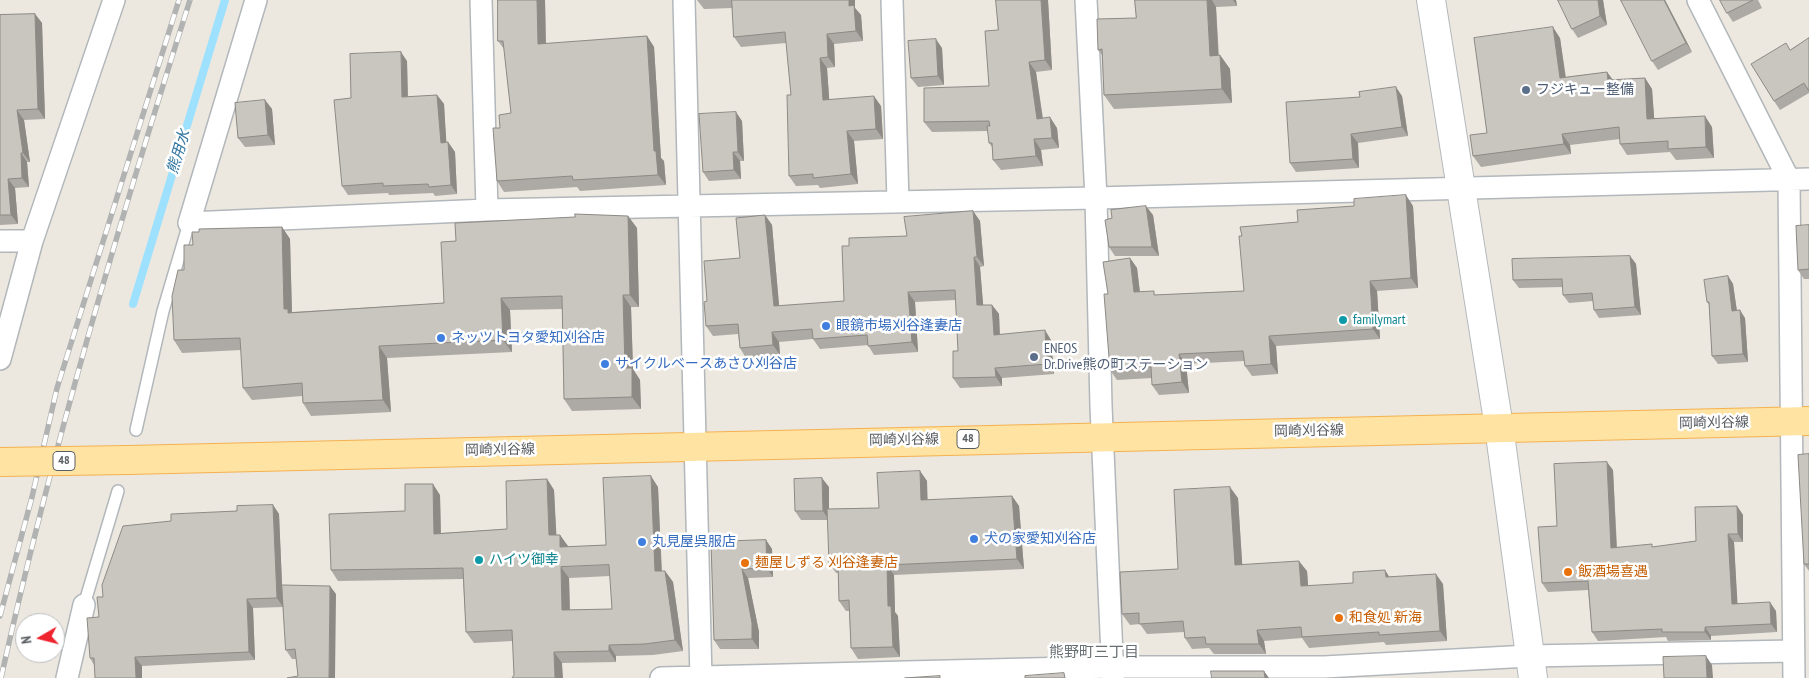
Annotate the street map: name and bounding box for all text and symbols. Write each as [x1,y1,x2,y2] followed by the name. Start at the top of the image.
[1536,82,1634,98] place label: フジキュー整備
[1520,84,1532,96] marker: フジキュー整備
[164,128,194,176] water label: 熊用水
[1353,312,1406,328] place label: familymart
[1337,314,1349,326] marker: familymart
[836,318,962,334] place label: 眼鏡市場刈谷逢妻店
[820,320,832,332] marker: 眼鏡市場刈谷逢妻店
[451,330,605,346] place label: ネッツトヨタ愛知刈谷店
[435,332,447,344] marker: ネッツトヨタ愛知刈谷店
[1044,341,1208,374] place label: ENEOS Dr.Drive熊の町ステーション
[1028,351,1040,363] marker: ENEOS Dr.Drive熊の町ステーション
[615,356,797,372] place label: サイクルベースあさひ刈谷店
[599,358,611,370] marker: サイクルベースあさひ刈谷店
[1679,414,1749,432] street label: 岡崎刈谷線
[1274,422,1344,440] street label: 岡崎刈谷線
[957,429,979,448] road number: 48
[869,431,939,449] street label: 岡崎刈谷線
[465,441,535,459] street label: 岡崎刈谷線
[53,452,75,471] road number: 48
[984,531,1096,547] place label: 犬の家愛知刈谷店
[968,533,980,545] marker: 犬の家愛知刈谷店
[652,534,736,550] place label: 丸見屋呉服店
[636,536,648,548] marker: 丸見屋呉服店
[489,552,559,568] place label: ハイツ御幸
[473,554,485,566] marker: ハイツ御幸
[755,555,898,571] place label: 麺屋しずる 刈谷逢妻店
[739,557,751,569] marker: 麺屋しずる 刈谷逢妻店
[1578,564,1648,580] place label: 飯酒場喜遇
[1562,566,1574,578] marker: 飯酒場喜遇
[1349,610,1422,626] place label: 和食処 新海
[1333,612,1345,624] marker: 和食処 新海
[15,613,65,663] north arrow
[17,635,36,645] text: N
[1049,644,1139,662] district label: 熊野町三丁目

